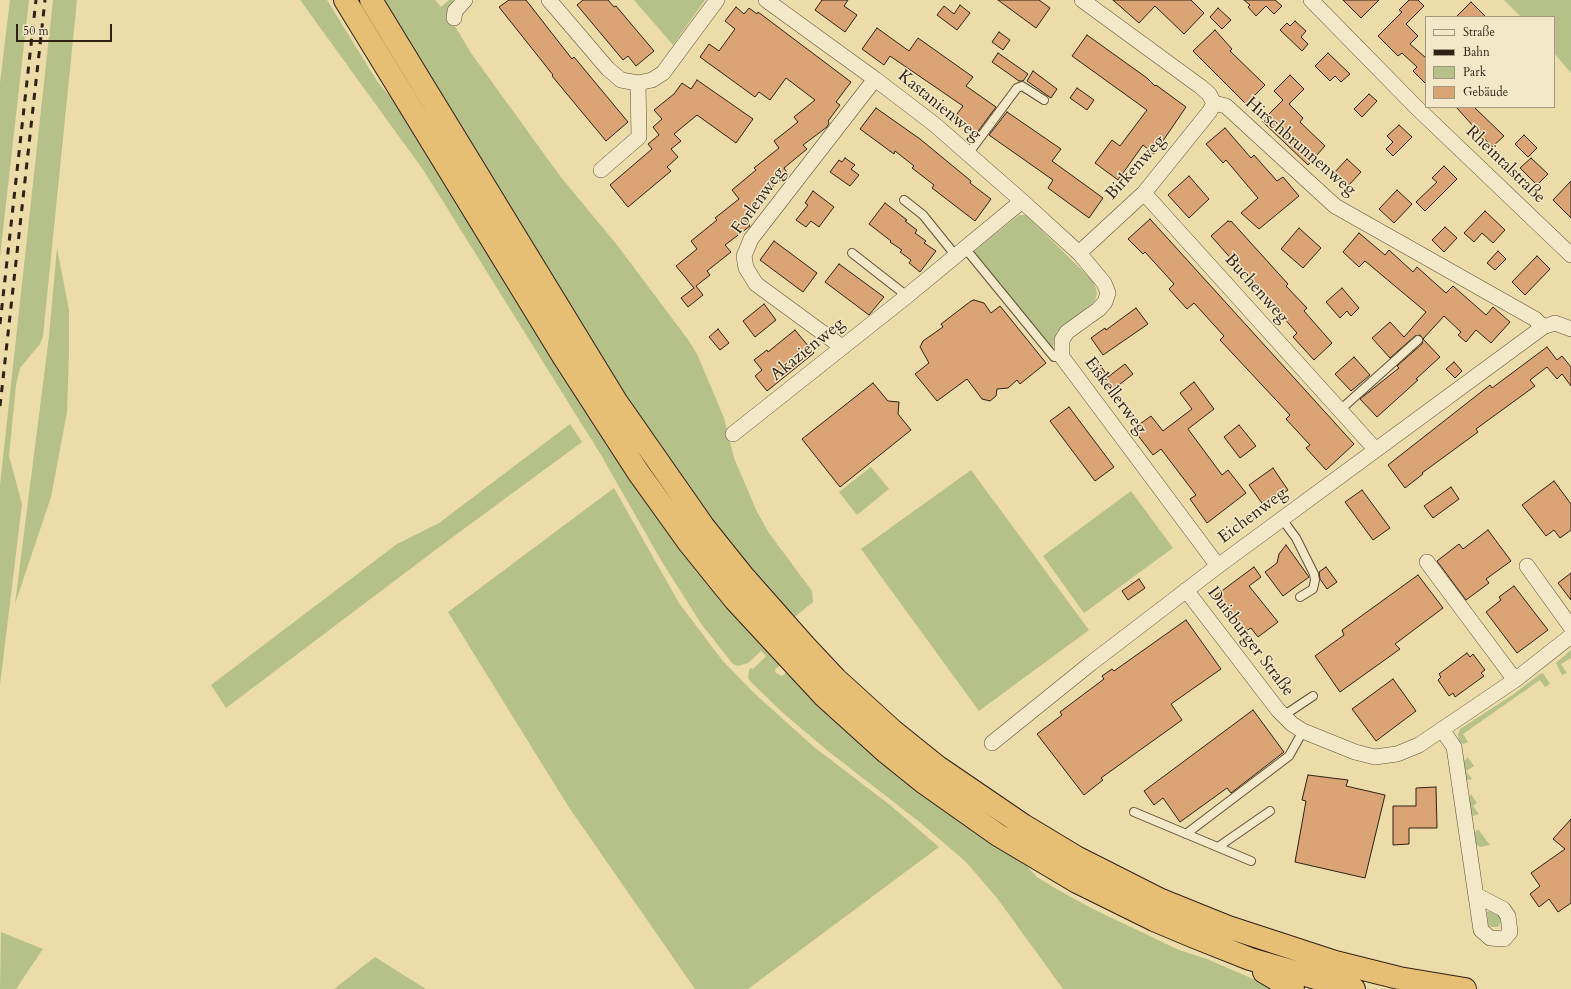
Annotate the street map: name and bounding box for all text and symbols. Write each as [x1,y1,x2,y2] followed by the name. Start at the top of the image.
[18,16,114,42] scale bar
[1425,16,1555,108] legend
[23,23,49,39] text: 50 m
[1463,24,1495,40] text: Straße
[1463,44,1490,60] text: Bahn
[1463,64,1486,80] text: Park
[893,66,985,146] street label: Kastanienweg
[1463,84,1508,100] text: Gebäude
[1240,93,1360,201] street label: Hirschbrunnenweg
[1461,122,1549,208] street label: Rheintalstraße
[1102,131,1170,205] street label: Birkenweg
[728,164,790,238] street label: Forlenweg
[1220,250,1292,328] street label: Buchenweg
[767,314,849,386] street label: Akazienweg
[1079,353,1151,439] street label: Eiskellerweg
[1215,484,1291,548] street label: Eichenweg
[1202,583,1298,701] street label: Duisburger Straße

